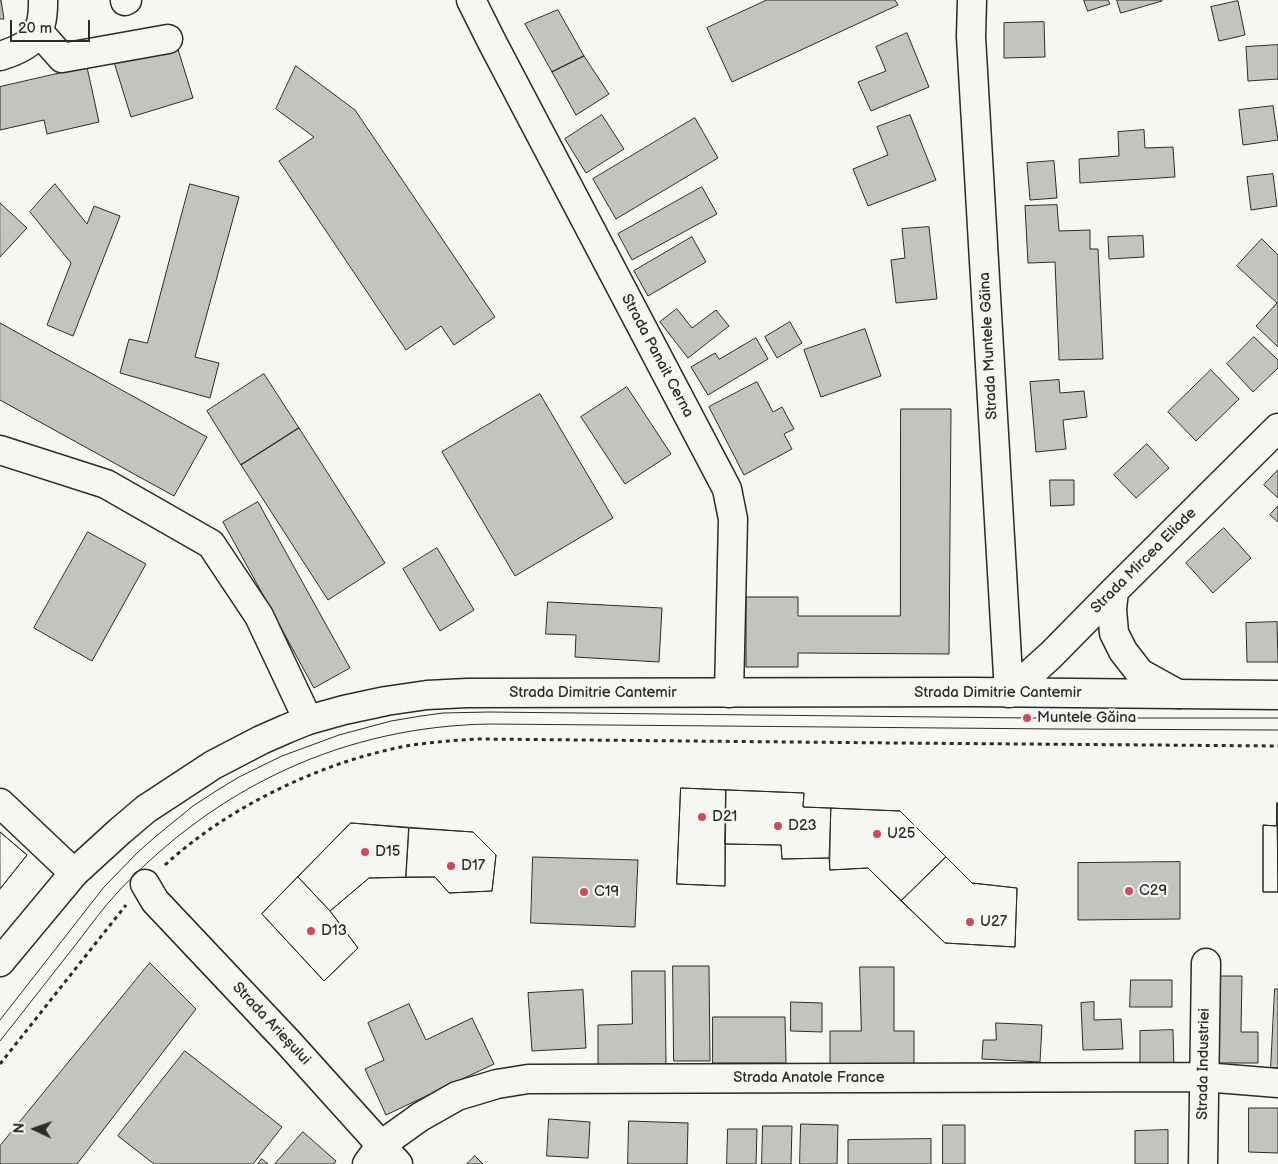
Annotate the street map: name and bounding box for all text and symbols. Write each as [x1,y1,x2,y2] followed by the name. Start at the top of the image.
[12,10,92,42] scale bar
[18,19,52,38] text: 20 m
[976,272,1002,420] street label: Strada Muntele Găina
[617,291,697,421] street label: Strada Panait Cerna
[1087,504,1201,618] street label: Strada Mircea Eliade
[509,684,677,702] street label: Strada Dimitrie Cantemir
[914,684,1082,702] street label: Strada Dimitrie Cantemir
[1037,709,1136,727] place label: Muntele Găina
[1021,712,1033,724] marker: Muntele Găina
[712,808,737,826] place label: D21
[696,811,708,823] marker: D21
[788,817,817,835] place label: D23
[772,820,784,832] marker: D23
[887,825,915,843] place label: U25
[871,828,883,840] marker: U25
[375,843,400,861] place label: D15
[359,846,371,858] marker: D15
[461,857,485,875] place label: D17
[445,860,457,872] marker: D17
[1139,882,1167,900] place label: C29
[594,883,619,901] place label: C19
[1123,885,1135,897] marker: C29
[578,886,590,898] marker: C19
[980,913,1007,931] place label: U27
[964,916,976,928] marker: U27
[321,922,347,940] place label: D13
[305,925,317,937] marker: D13
[228,979,314,1069] street label: Strada Arieșului
[1194,1008,1214,1120] street label: Strada Industriei
[733,1069,885,1087] street label: Strada Anatole France
[10,1104,60,1154] north arrow
[11,1123,28,1134] text: N

